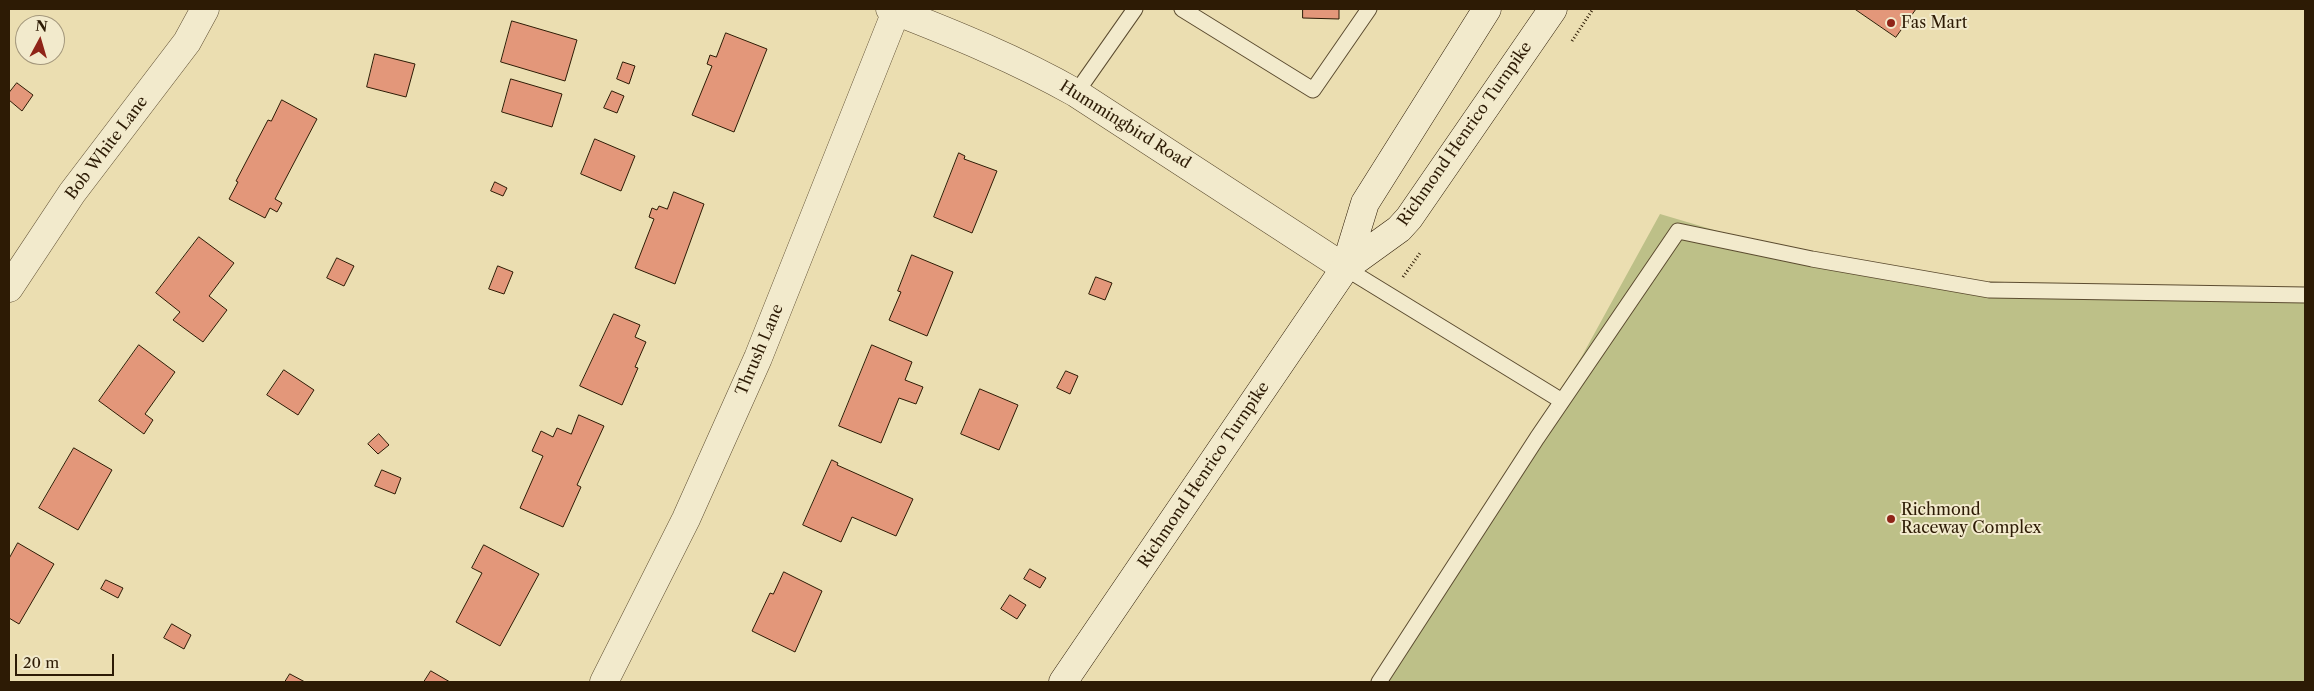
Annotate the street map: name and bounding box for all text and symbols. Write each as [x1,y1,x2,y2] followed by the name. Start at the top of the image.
[1901,13,1967,33] place label: Fas Mart
[15,15,65,65] north arrow
[34,16,48,36] text: N
[1885,17,1897,29] marker: Fas Mart
[1394,38,1536,230] street label: Richmond Henrico Turnpike
[1056,77,1194,173] street label: Hummingbird Road
[62,93,152,203] street label: Bob White Lane
[732,301,788,399] street label: Thrush Lane
[1134,378,1274,572] street label: Richmond Henrico Turnpike
[1901,500,2042,538] place label: Richmond Raceway Complex
[1885,513,1897,525] marker: Richmond Raceway Complex
[18,644,116,676] scale bar
[23,653,59,672] text: 20 m

